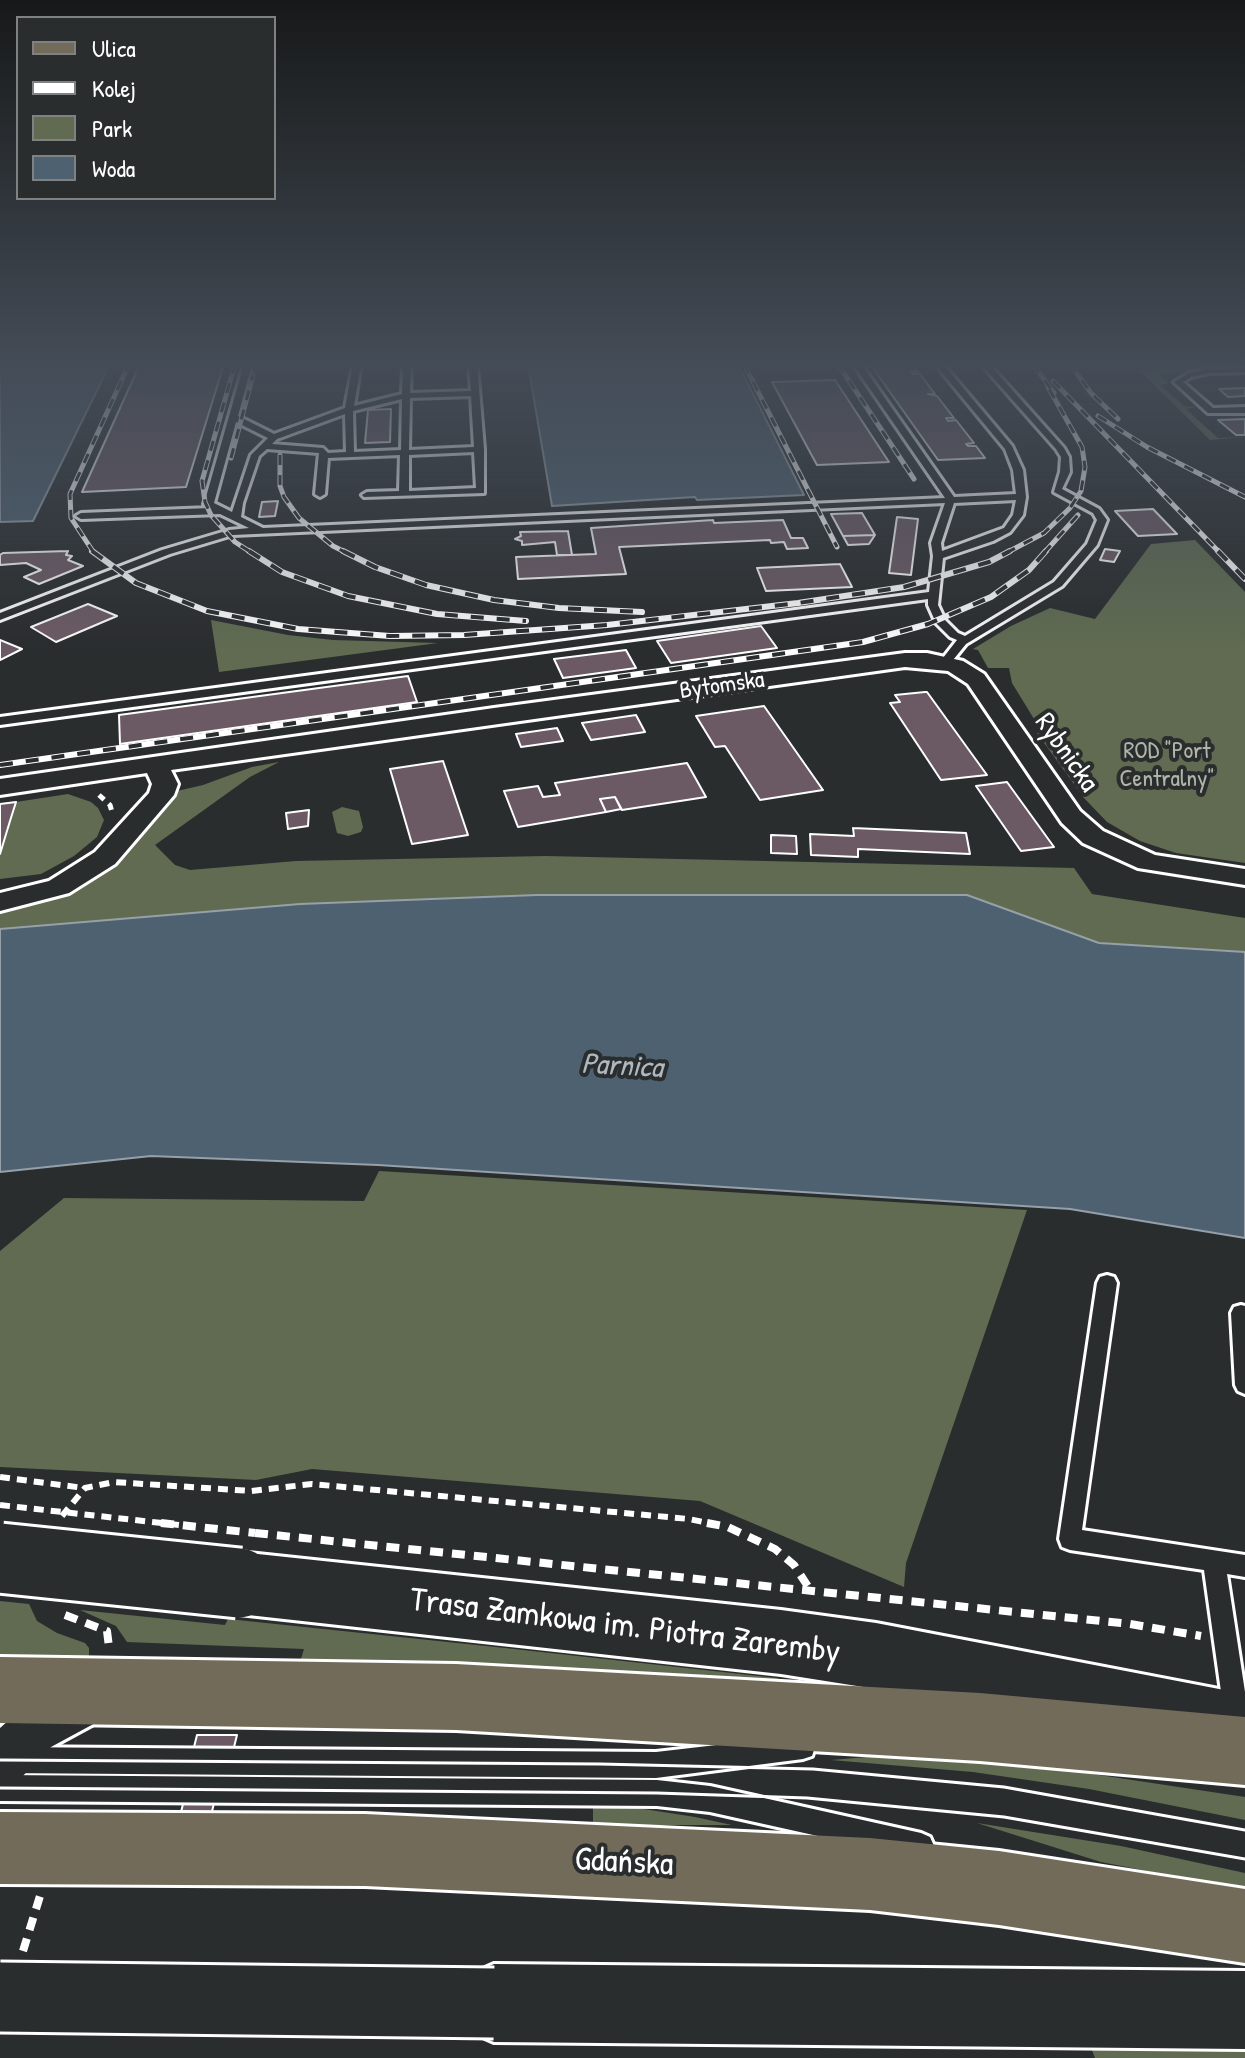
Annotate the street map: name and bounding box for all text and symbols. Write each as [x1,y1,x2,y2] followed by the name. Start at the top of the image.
[16,16,276,200] legend
[92,32,136,64] text: Ulica
[92,72,136,104] text: Kolej
[92,112,132,144] text: Park
[92,152,135,184] text: Woda
[678,666,766,706] street label: Bytomska
[1027,707,1105,799] street label: Rybnicka
[1119,738,1215,794] park label: ROD "Port Centralny"
[580,1047,664,1087] water label: Parnica
[408,1580,842,1674] street label: Trasa Zamkowa im. Piotra Zaremby
[574,1840,674,1886] street label: Gdańska

